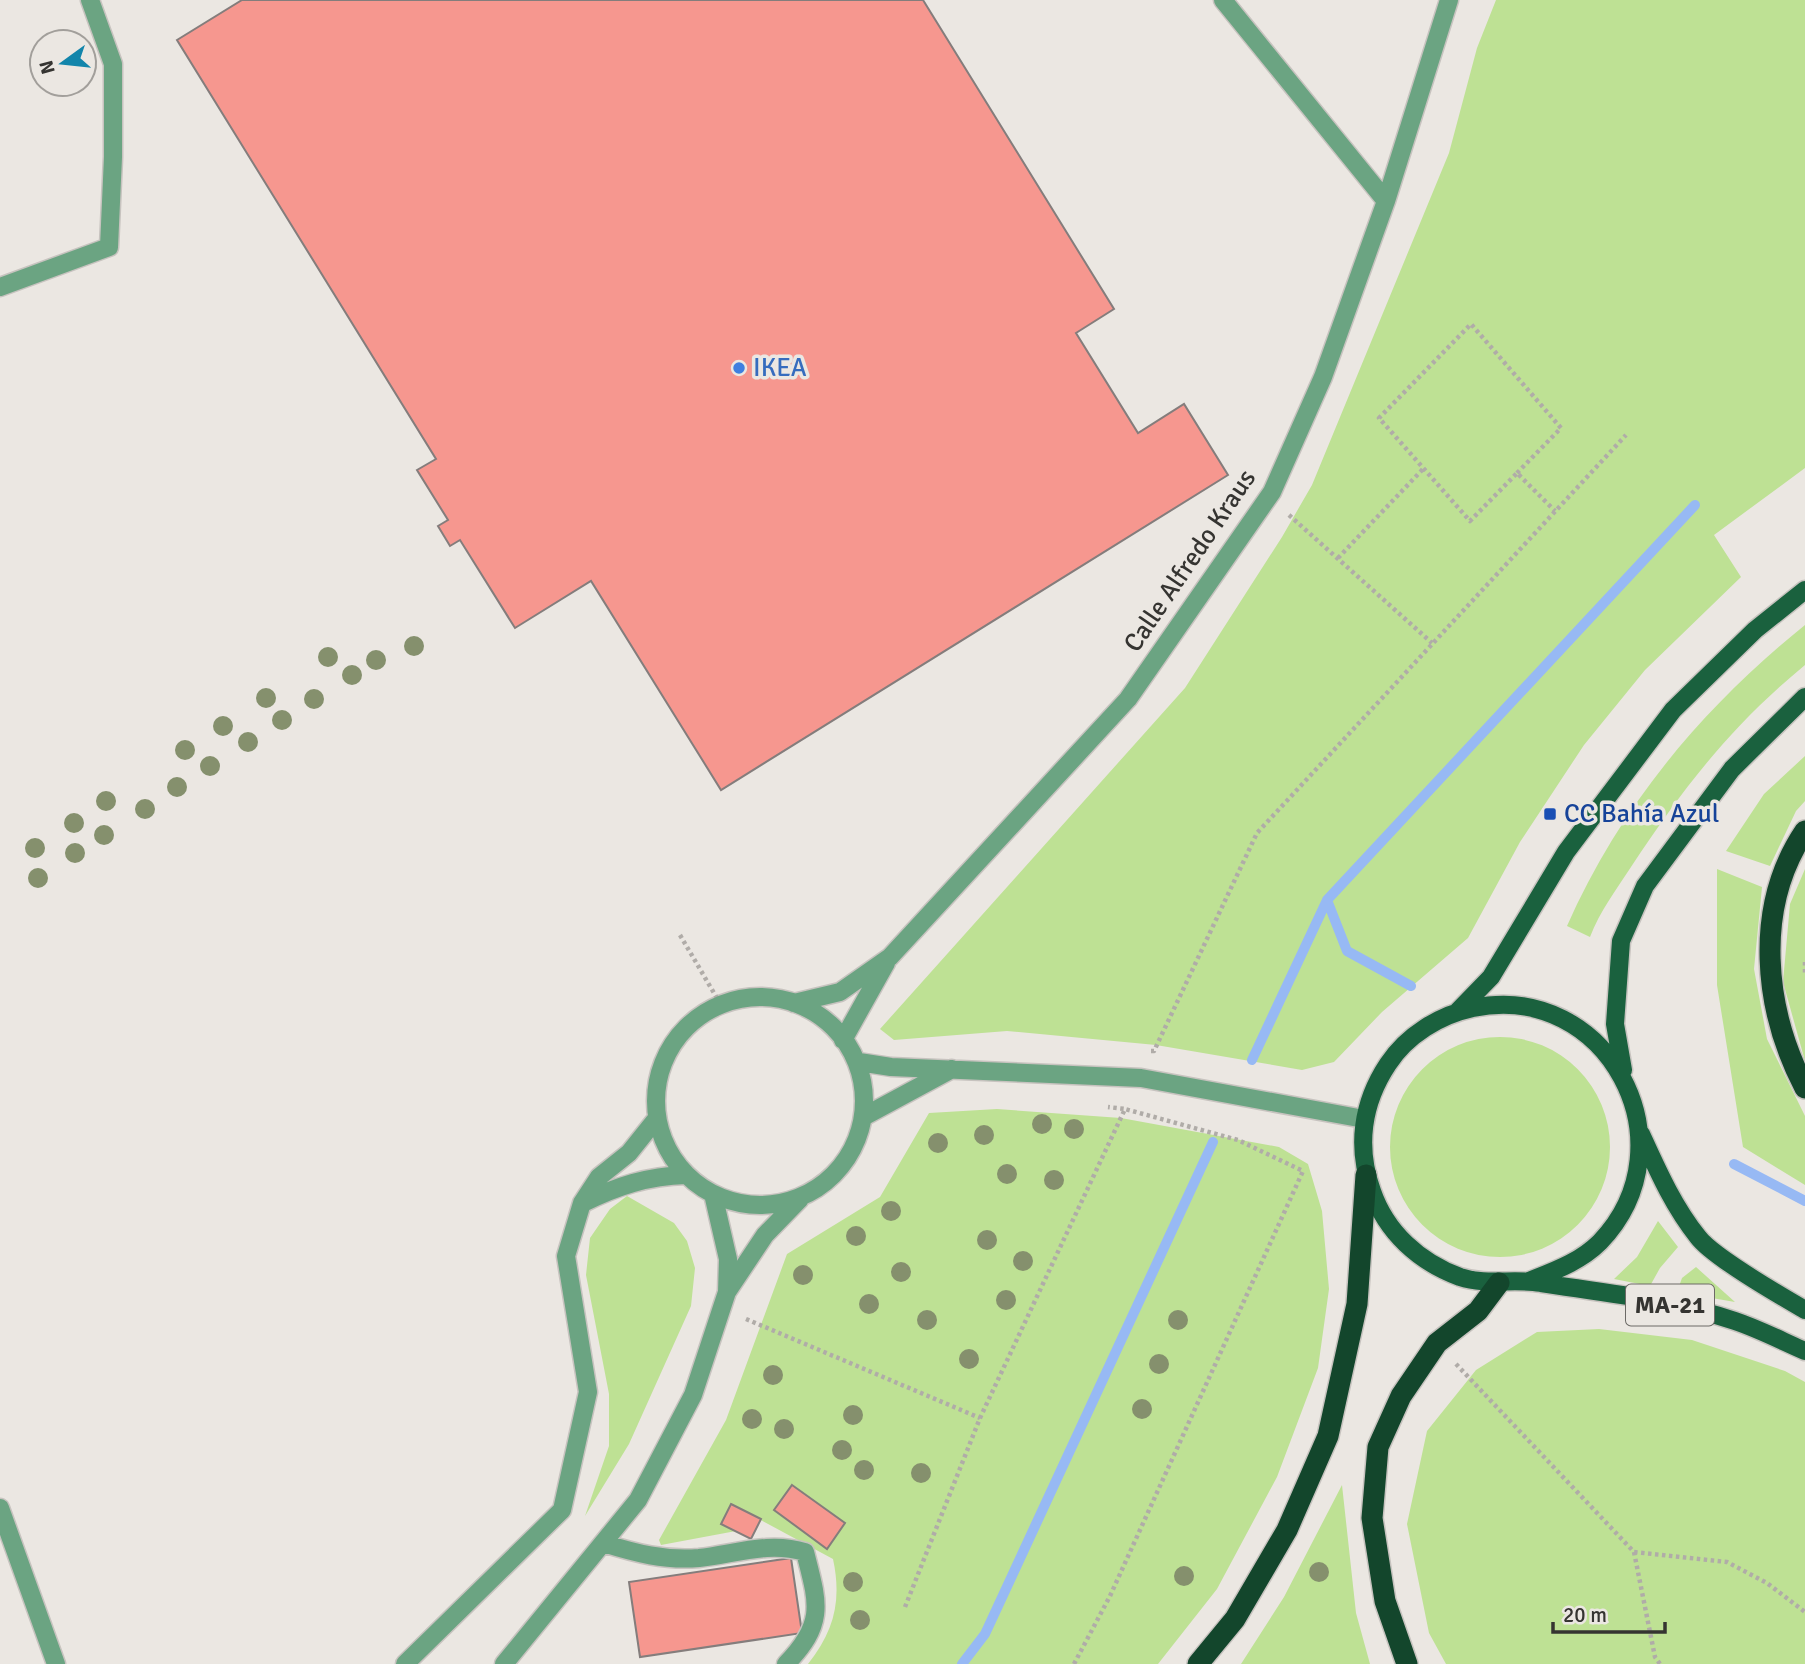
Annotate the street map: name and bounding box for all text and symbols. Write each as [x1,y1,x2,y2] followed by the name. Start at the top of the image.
[28,28,98,98] north arrow
[34,58,61,77] text: N
[753,352,807,384] place label: IKEA
[731,360,747,376] marker: IKEA
[1117,464,1263,658] street label: Calle Alfredo Kraus
[1564,798,1719,830] place label: CC Bahía Azul
[1542,806,1558,822] marker: CC Bahía Azul
[1626,1284,1714,1325] road number: MA-21
[1553,1590,1665,1634] scale bar
[1563,1602,1607,1628] text: 20 m

